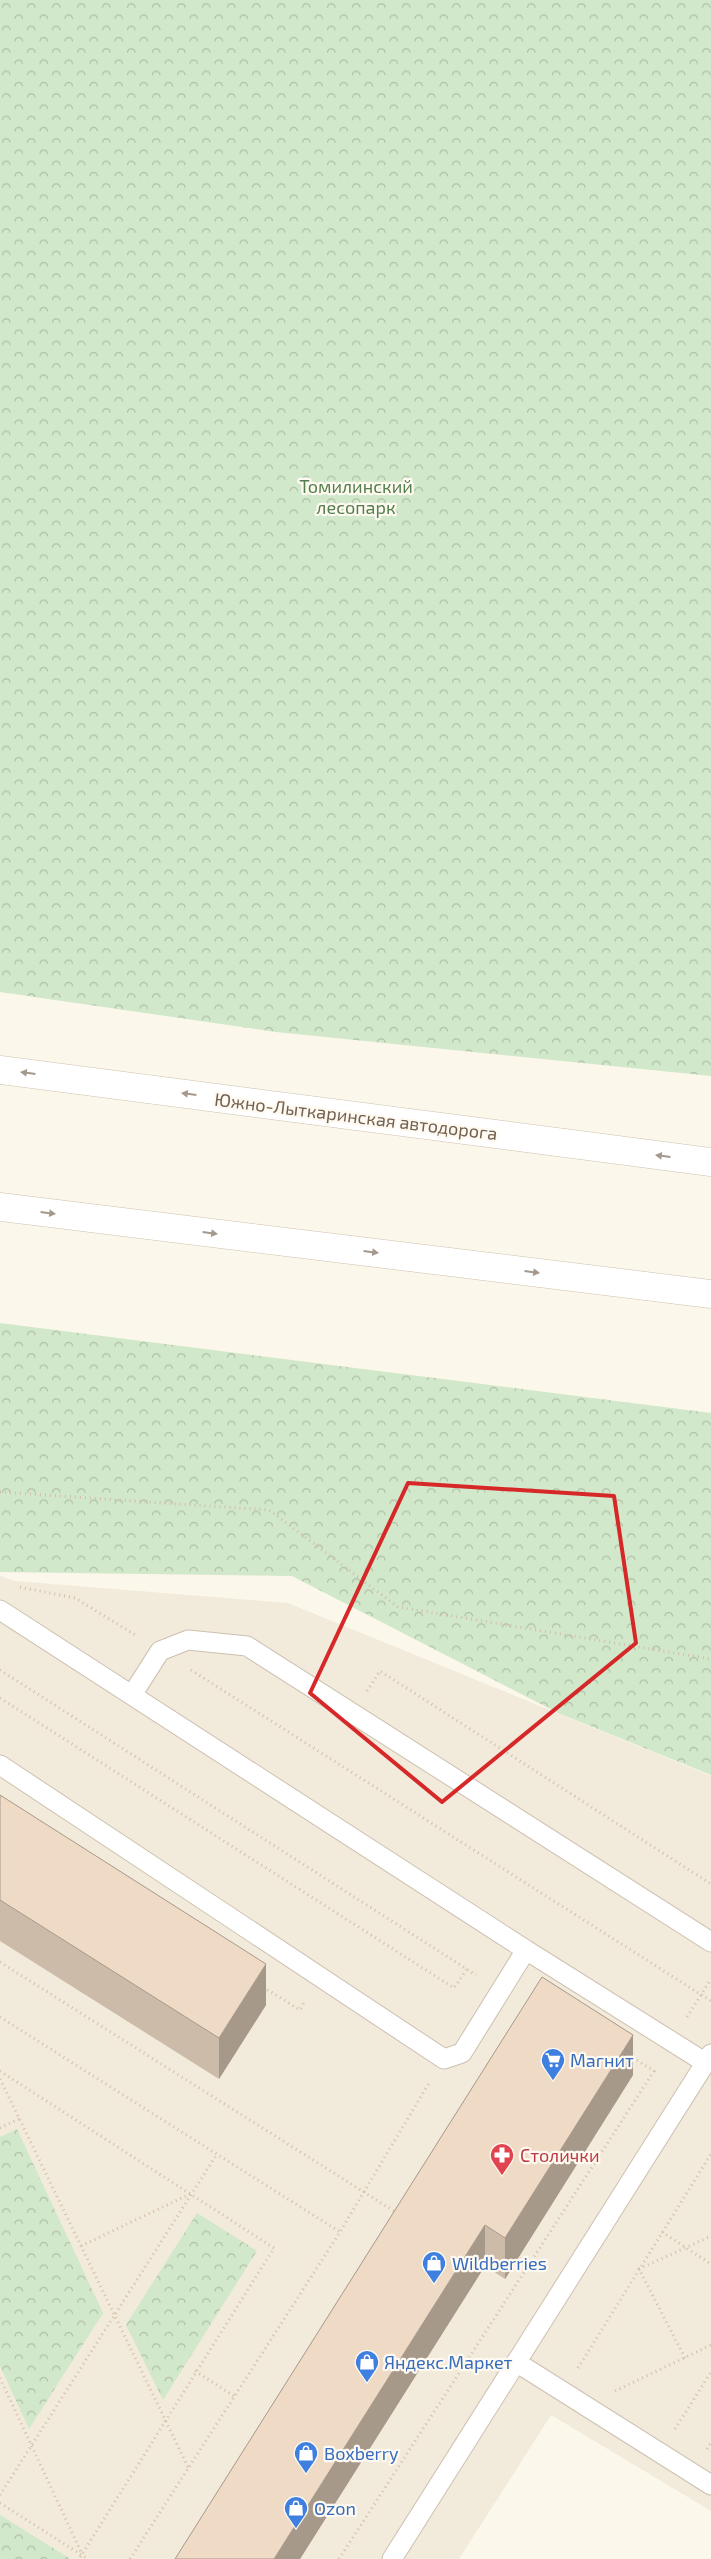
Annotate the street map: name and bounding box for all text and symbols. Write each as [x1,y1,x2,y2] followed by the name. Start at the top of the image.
[299,475,413,518] park label: Томилинский лесопарк
[20,1069,36,1077] one-way arrow
[213,1088,499,1144] street label: Южно-Лыткаринская автодорога
[181,1090,197,1098] one-way arrow
[654,1152,670,1160] one-way arrow
[41,1209,57,1217] one-way arrow
[202,1229,218,1237] one-way arrow
[363,1248,379,1256] one-way arrow
[525,1268,541,1276] one-way arrow
[540,2047,566,2081] supermarket icon: Магнит
[570,2049,634,2071] place label: Магнит
[489,2142,515,2176] pharmacy icon: Столички
[520,2144,600,2166] place label: Столички
[421,2250,447,2284] shop icon: Wildberries
[452,2252,547,2274] place label: Wildberries
[354,2349,380,2383] shop icon: Яндекс.Маркет
[384,2351,512,2373] place label: Яндекс.Маркет
[293,2440,319,2474] shop icon: Boxberry
[324,2442,399,2464] place label: Boxberry
[283,2495,309,2529] shop icon: Ozon
[314,2497,356,2519] place label: Ozon

